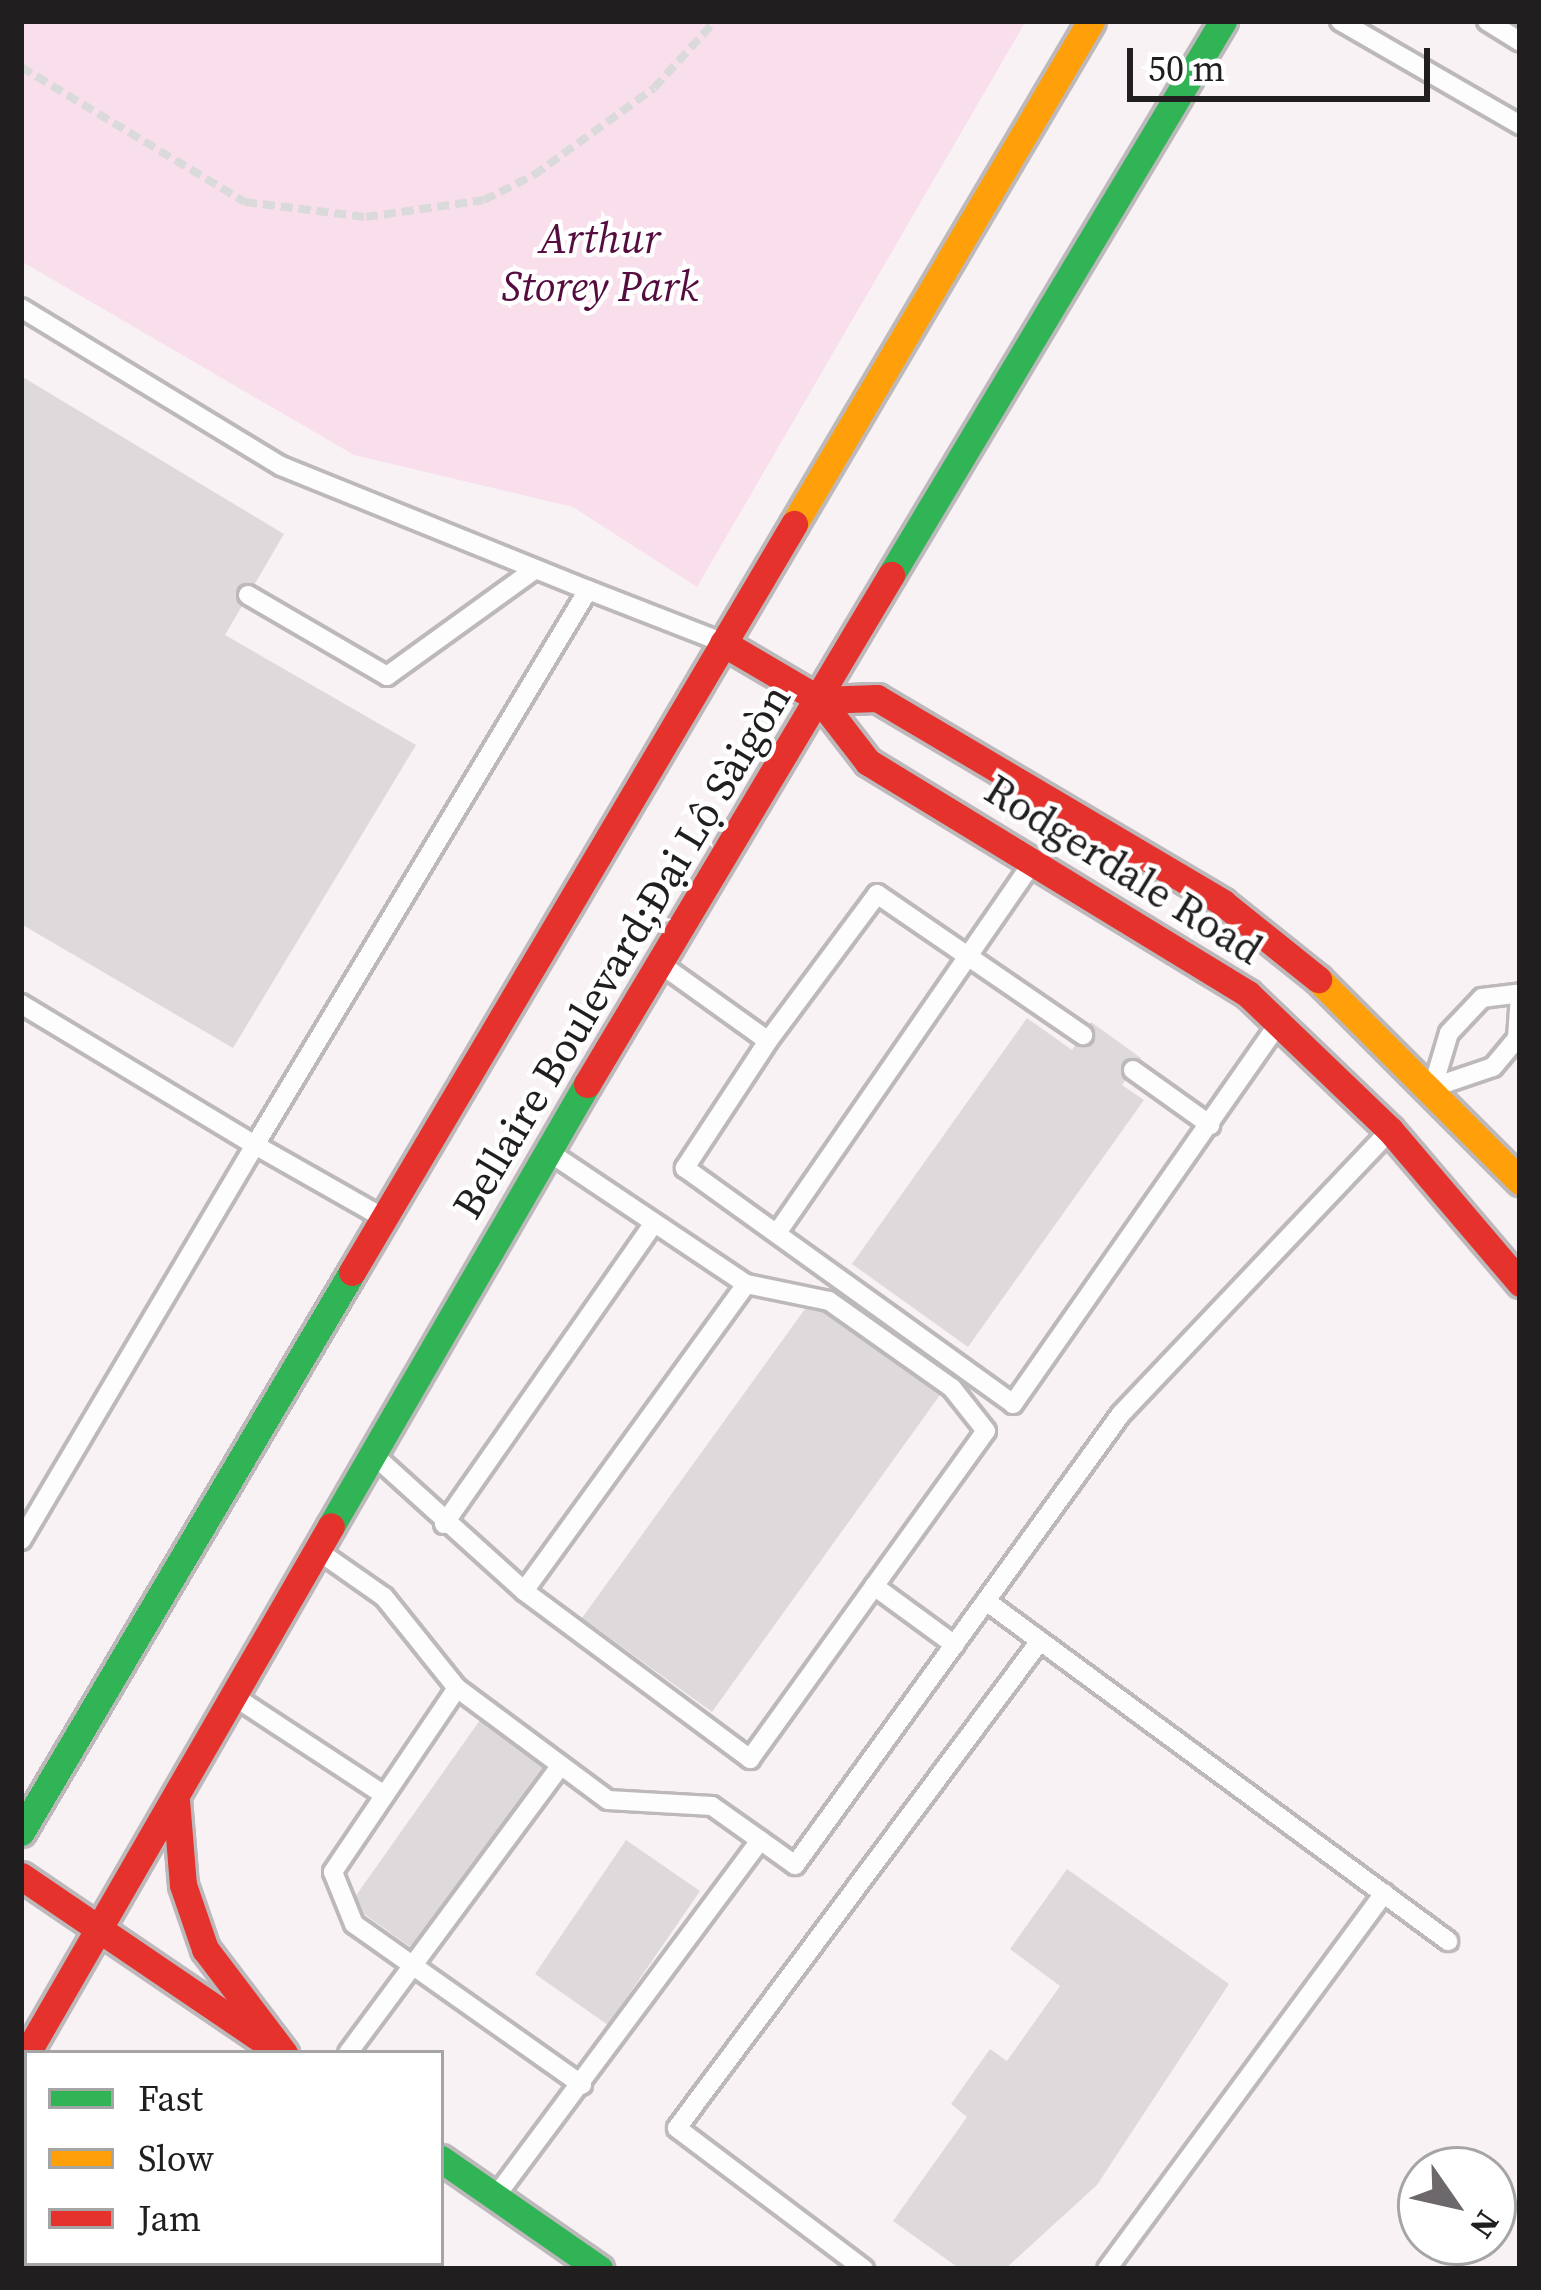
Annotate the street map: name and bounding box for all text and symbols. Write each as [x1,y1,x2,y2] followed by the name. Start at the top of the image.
[1133,24,1436,98] scale bar
[1148,44,1225,93] text: 50 m
[501,213,699,312] park label: Arthur Storey Park
[441,675,801,1227] street label: Bellaire Boulevard;Đại Lộ Sàigòn
[976,764,1272,974] street label: Rodgerdale Road
[24,2050,444,2266] legend
[138,2074,203,2123] text: Fast
[138,2134,214,2183] text: Slow
[1397,2146,1517,2266] north arrow
[138,2194,201,2243] text: Jam
[1459,2202,1510,2247] text: N

